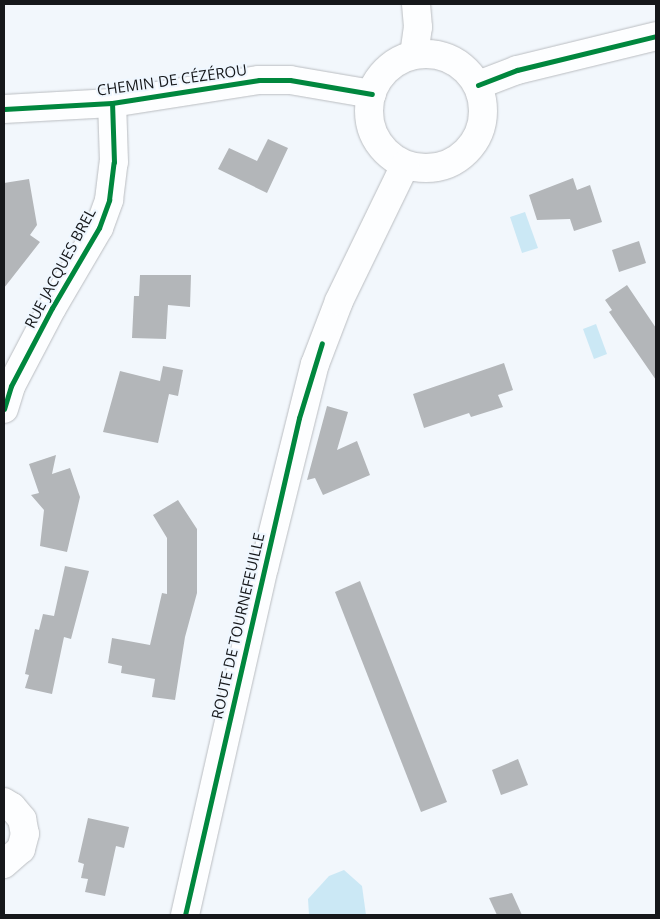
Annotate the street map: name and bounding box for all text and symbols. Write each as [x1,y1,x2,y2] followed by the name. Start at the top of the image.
[96,61,248,99] street label: CHEMIN DE CÉZÉROU
[21,205,99,331] street label: RUE JACQUES BREL
[208,531,268,721] street label: ROUTE DE TOURNEFEUILLE

